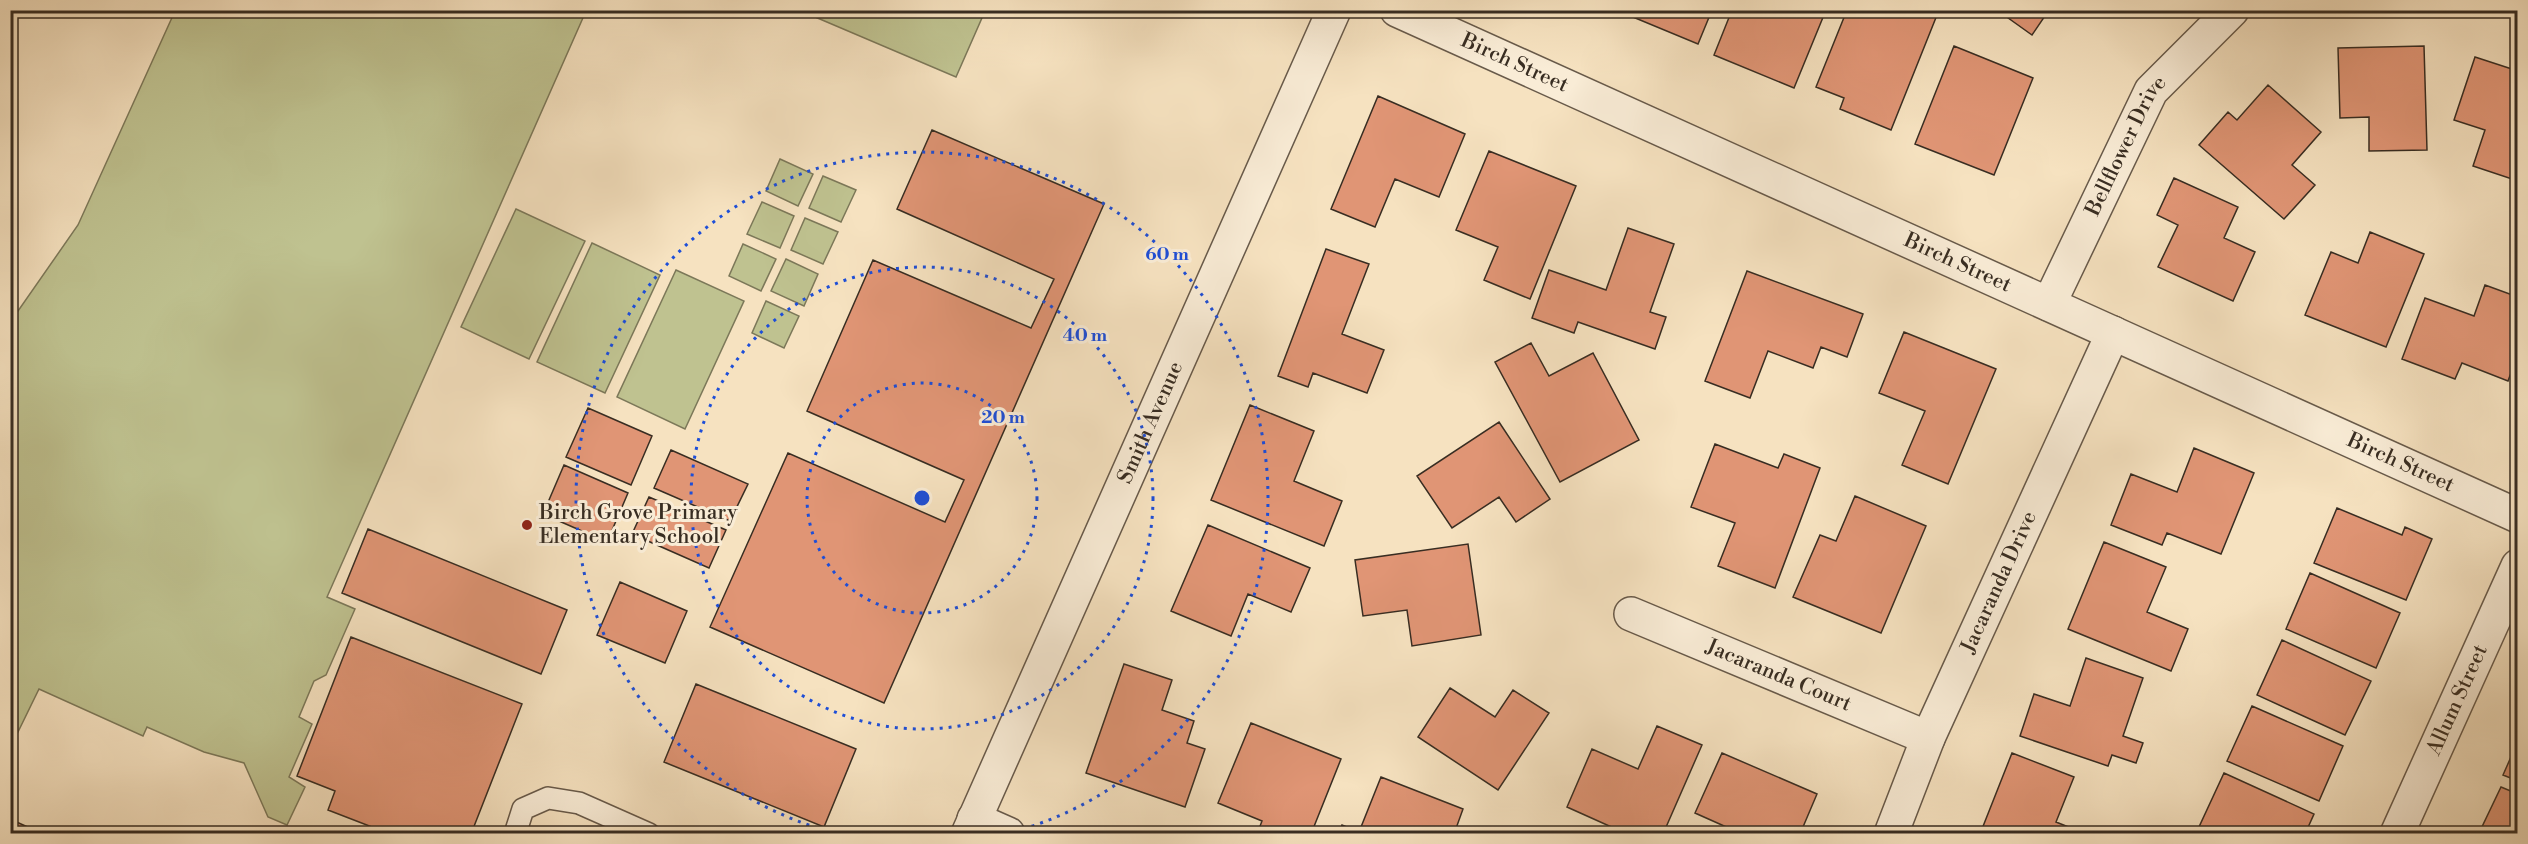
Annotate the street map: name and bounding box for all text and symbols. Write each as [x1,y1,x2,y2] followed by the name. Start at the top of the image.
[1456,27,1573,99] street label: Birch Street
[2080,70,2172,221] street label: Bellflower Drive
[1899,227,2016,299] street label: Birch Street
[1145,243,1189,266] text: 60 m
[1063,324,1108,347] text: 40 m
[1112,358,1189,488] street label: Smith Avenue
[981,406,1025,429] text: 20 m
[2342,427,2459,499] street label: Birch Street
[912,488,932,508] centre of rings
[538,500,738,550] place label: Birch Grove Primary Elementary School
[1955,507,2043,658] street label: Jacaranda Drive
[520,518,534,532] marker: Birch Grove Primary Elementary School
[1701,633,1856,718] street label: Jacaranda Court
[2421,640,2494,760] street label: Allum Street

